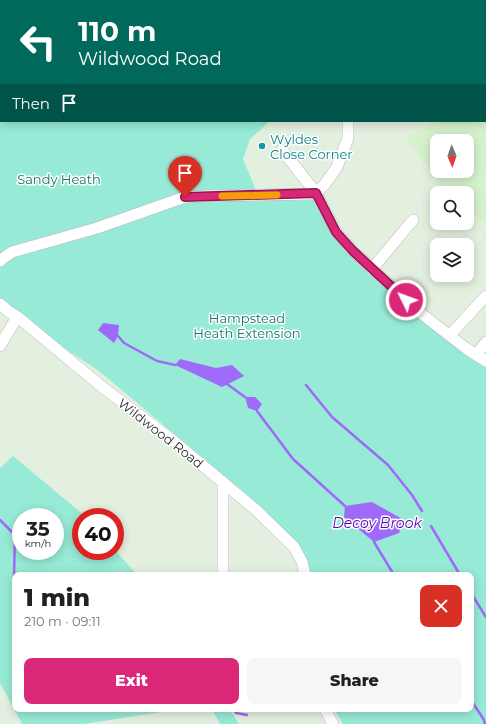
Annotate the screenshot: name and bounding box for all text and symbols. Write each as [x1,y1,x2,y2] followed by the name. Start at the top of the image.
[78,14,156,48] text: 110 m
[12,16,64,68] icon: left
[78,48,222,70] text: Wildwood Road
[58,92,80,114] icon: arrive
[12,94,50,113] text: Then
[270,131,353,162] place label: Wyldes Close Corner
[430,134,474,178] north arrow
[430,134,474,282] map controls
[257,141,267,151] marker: Wyldes Close Corner
[168,156,202,197] pin
[174,162,196,184] icon: arrive
[17,171,101,187] park label: Sandy Heath
[430,186,474,230] button: search
[430,238,474,282] button: layers
[385,279,427,321] position arrow
[193,310,301,341] park label: Hampstead Heath Extension
[115,395,207,471] street label: Wildwood Road
[72,508,124,560] speed limit sign: 40
[332,514,422,532] water label: Decoy Brook
[26,517,50,541] text: 35
[25,537,51,550] text: km/h
[24,583,90,612] text: 1 min
[420,585,462,627] button: close
[24,613,101,629] text: 210 m · 09:11
[24,658,239,704] button: Exit
[247,658,462,704] button: Share

